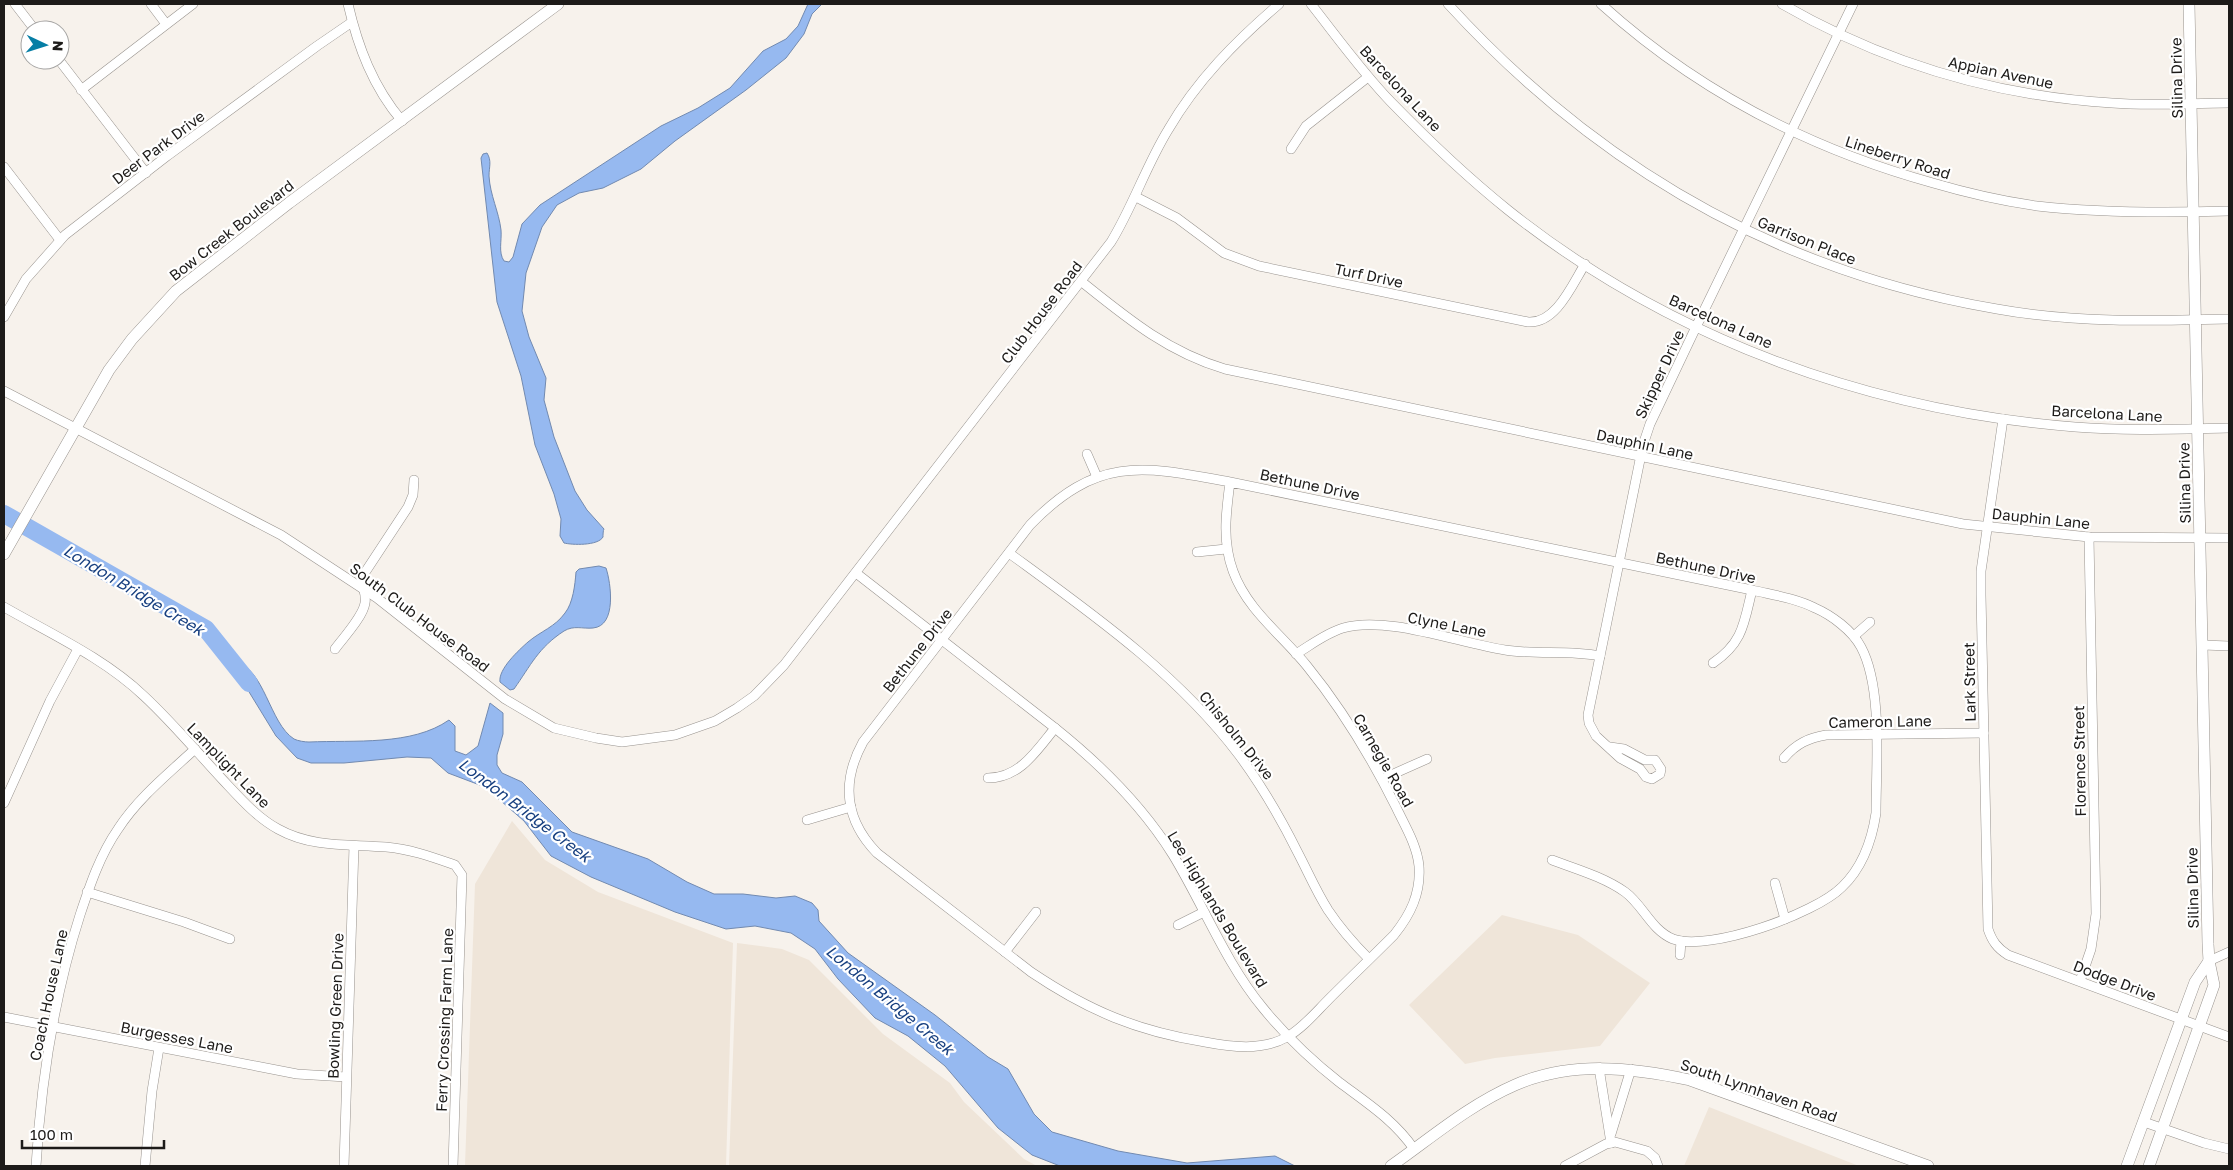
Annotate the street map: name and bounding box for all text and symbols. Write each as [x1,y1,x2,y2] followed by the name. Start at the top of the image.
[20,20,70,70] north arrow
[2166,37,2186,119] street label: Silina Drive
[50,40,67,52] text: N
[1356,41,1446,135] street label: Barcelona Lane
[1947,52,2055,92] street label: Appian Avenue
[108,106,208,188] street label: Deer Park Drive
[1843,132,1953,182] street label: Lineberry Road
[165,176,297,284] street label: Bow Creek Boulevard
[1755,212,1859,268] street label: Garrison Place
[997,257,1085,367] street label: Club House Road
[1333,259,1405,291] street label: Turf Drive
[1666,290,1776,352] street label: Barcelona Lane
[1631,326,1688,421] street label: Skipper Drive
[2051,401,2163,425] street label: Barcelona Lane
[1595,425,1695,463] street label: Dauphin Lane
[2174,442,2194,524] street label: Silina Drive
[1258,465,1362,503] street label: Bethune Drive
[1991,504,2091,532] street label: Dauphin Lane
[60,540,210,641] water label: London Bridge Creek
[1654,548,1758,586] street label: Bethune Drive
[347,559,493,675] street label: South Club House Road
[879,604,956,696] street label: Bethune Drive
[1406,608,1488,641] street label: Clyne Lane
[1959,642,1979,722] street label: Lark Street
[1196,687,1278,783] street label: Chisholm Drive
[2069,705,2089,817] street label: Florence Street
[1350,710,1418,810] street label: Carnegie Road
[1828,711,1932,731] street label: Cameron Lane
[184,719,274,812] street label: Lamplight Lane
[455,754,597,867] water label: London Bridge Creek
[1164,827,1272,991] street label: Lee Highlands Boulevard
[2182,847,2202,929] street label: Silina Drive
[25,927,71,1062] street label: Coach House Lane
[432,928,456,1112] street label: Ferry Crossing Farm Lane
[323,932,347,1079] street label: Bowling Green Drive
[822,941,959,1060] water label: London Bridge Creek
[2071,956,2159,1004] street label: Dodge Drive
[119,1017,235,1057] street label: Burgesses Lane
[1678,1055,1840,1125] street label: South Lynnhaven Road
[22,1118,165,1150] scale bar
[30,1125,73,1143] text: 100 m

